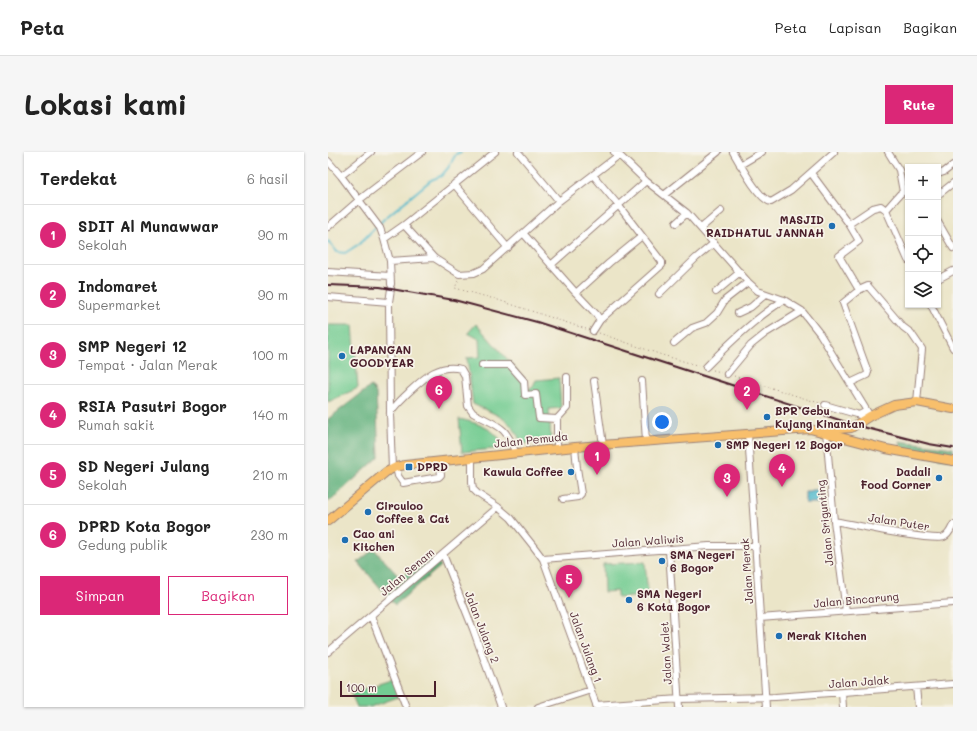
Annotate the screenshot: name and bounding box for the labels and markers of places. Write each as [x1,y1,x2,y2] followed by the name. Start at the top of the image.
[706,212,824,240] place label: MASJID RAIDHATUL JANNAH
[827,221,837,231] marker: MASJID RAIDHATUL JANNAH
[350,342,414,370] place label: LAPANGAN GOODYEAR
[337,351,347,361] marker: LAPANGAN GOODYEAR
[426,376,452,409] pin: 6
[734,377,760,410] pin: 2
[775,403,865,431] place label: BPR Gebu Kujang Kinantan
[762,412,772,422] marker: BPR Gebu Kujang Kinantan
[726,437,843,452] place label: SMP Negeri 12 Bogor
[713,440,723,450] marker: SMP Negeri 12 Bogor
[584,442,610,475] pin: 1
[769,454,795,487] pin: 4
[417,459,448,474] place label: DPRD
[404,462,414,472] marker: DPRD
[483,464,563,479] place label: Kawula Coffee
[714,464,740,497] pin: 3
[861,464,931,492] place label: Dadali Food Corner
[566,467,576,477] marker: Kawula Coffee
[934,473,944,483] marker: Dadali Food Corner
[376,498,449,526] place label: Circuloo Coffee & Cat
[363,507,373,517] marker: Circuloo Coffee & Cat
[353,526,395,554] place label: Cao an! Kitchen
[340,535,350,545] marker: Cao an! Kitchen
[670,547,735,575] place label: SMA Negeri 6 Bogor
[657,556,667,566] marker: SMA Negeri 6 Bogor
[556,565,582,598] pin: 5
[637,586,710,614] place label: SMA Negeri 6 Kota Bogor
[624,595,634,605] marker: SMA Negeri 6 Kota Bogor
[787,628,867,643] place label: Merak Kitchen
[774,631,784,641] marker: Merak Kitchen

